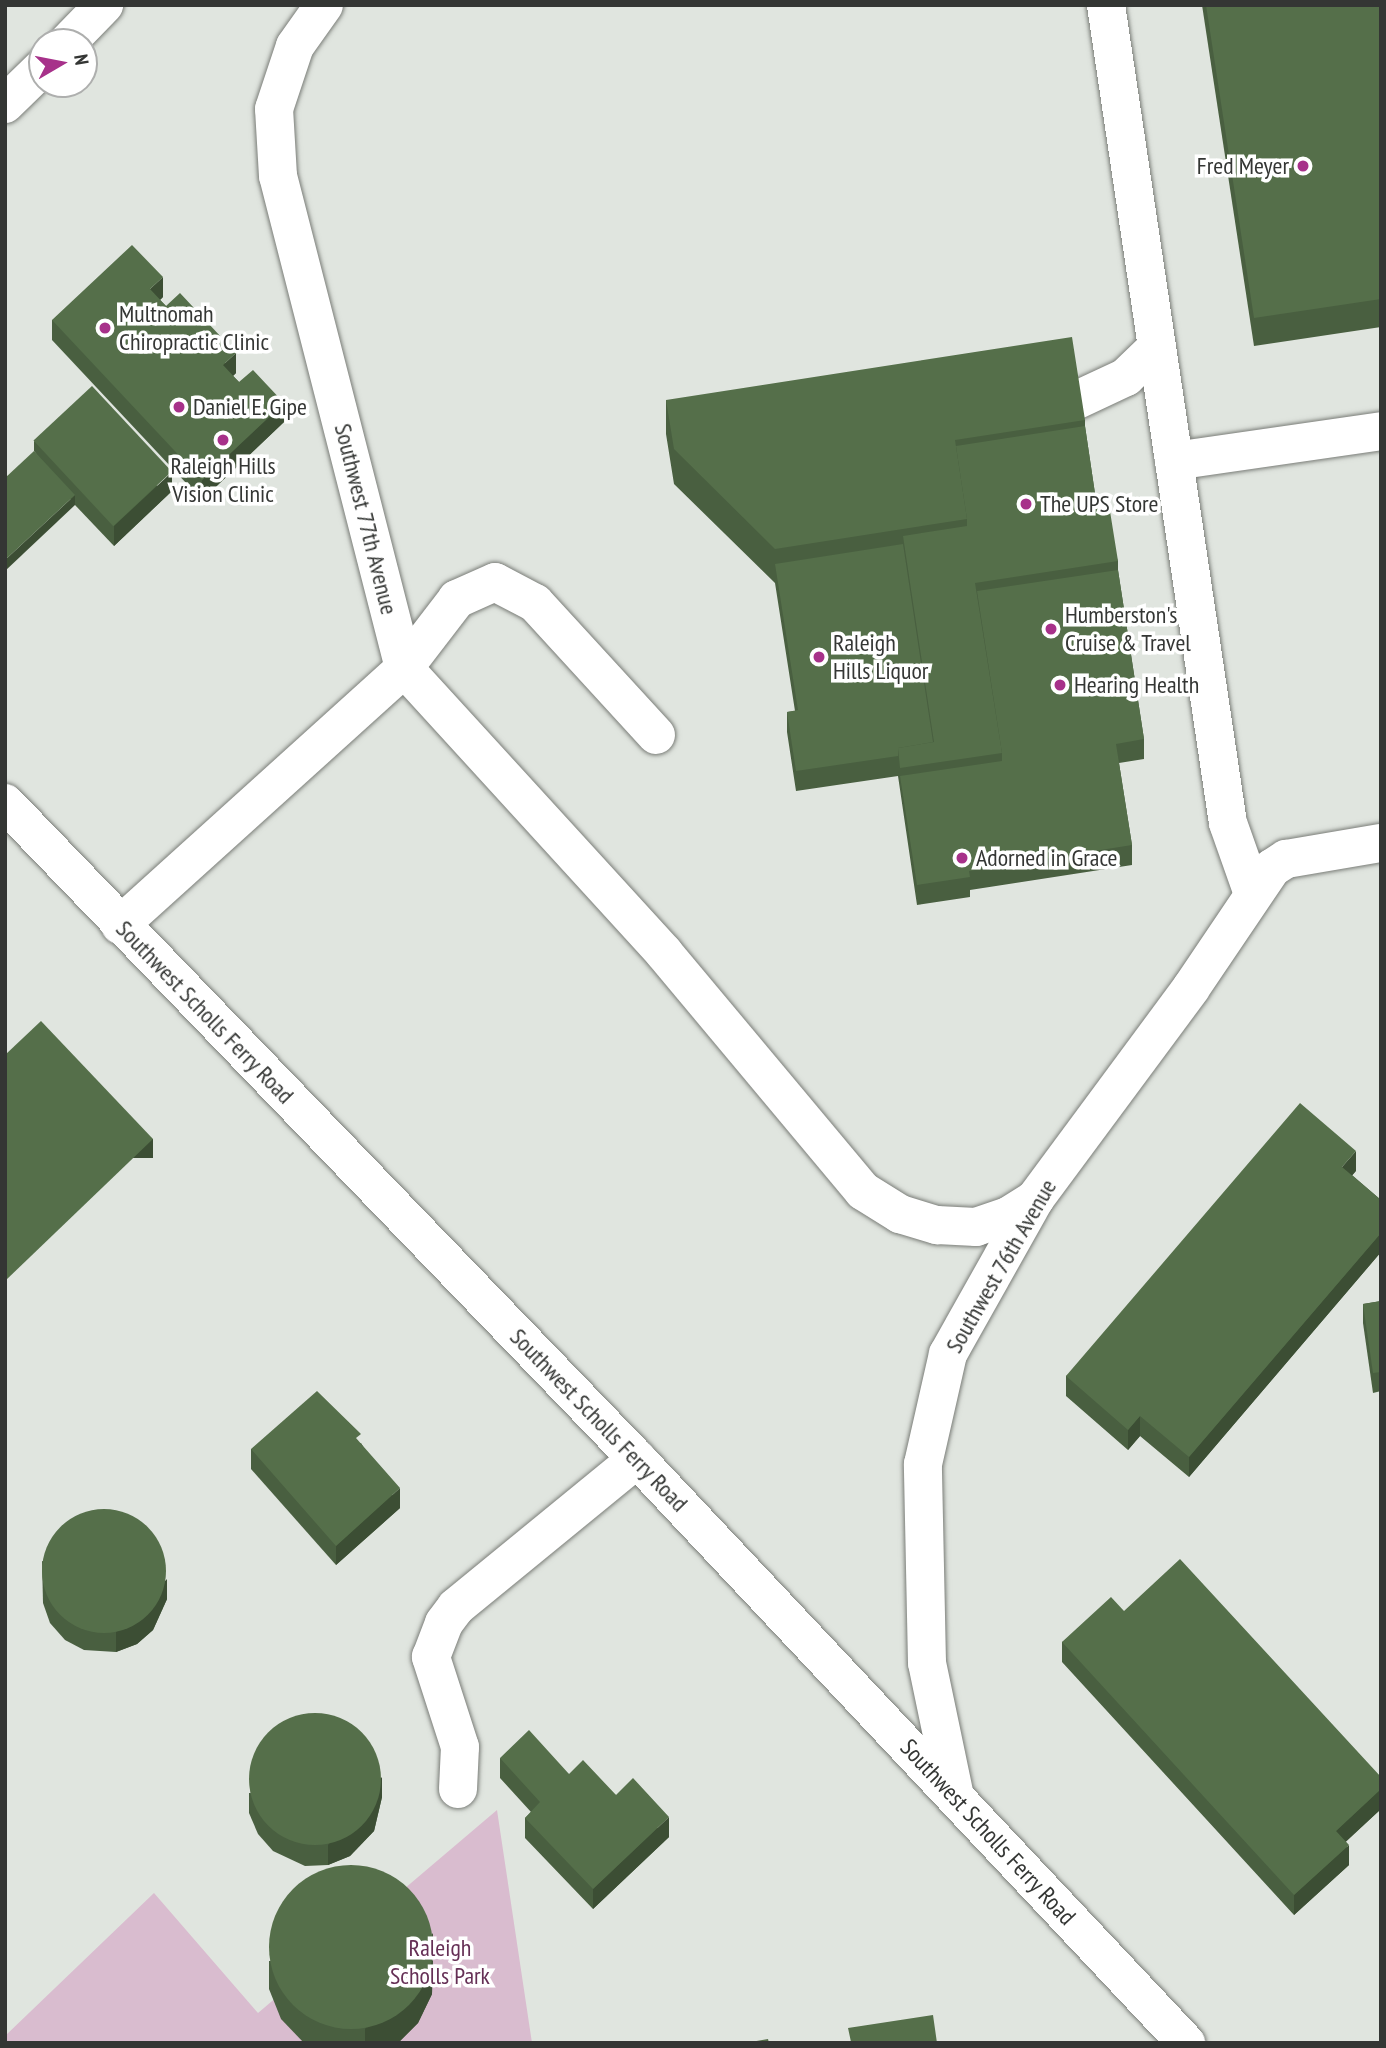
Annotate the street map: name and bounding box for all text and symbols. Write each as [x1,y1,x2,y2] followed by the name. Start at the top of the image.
[28,28,98,98] north arrow
[69,53,94,67] text: N
[1197,152,1289,180] place label: Fred Meyer
[1295,158,1311,174] marker: Fred Meyer
[119,300,269,356] place label: Multnomah Chiropractic Clinic
[97,320,113,336] marker: Multnomah Chiropractic Clinic
[193,393,309,421] place label: Daniel E. Gipe
[171,399,187,415] marker: Daniel E. Gipe
[328,420,404,618] street label: Southwest 77th Avenue
[215,432,231,448] marker: Raleigh Hills Vision Clinic
[170,452,276,508] place label: Raleigh Hills Vision Clinic
[1040,490,1159,518] place label: The UPS Store
[1018,496,1034,512] marker: The UPS Store
[1065,601,1192,657] place label: Humberston's Cruise & Travel
[1043,621,1059,637] marker: Humberston's Cruise & Travel
[833,629,928,685] place label: Raleigh Hills Liquor
[811,649,827,665] marker: Raleigh Hills Liquor
[1074,671,1199,699] place label: Hearing Health
[1052,677,1068,693] marker: Hearing Health
[976,844,1117,872] place label: Adorned in Grace
[954,850,970,866] marker: Adorned in Grace
[110,914,300,1110] street label: Southwest Scholls Ferry Road
[939,1174,1063,1358] street label: Southwest 76th Avenue
[504,1322,694,1518] street label: Southwest Scholls Ferry Road
[894,1733,1082,1931] street label: Southwest Scholls Ferry Road
[390,1934,490,1990] park label: Raleigh Scholls Park

